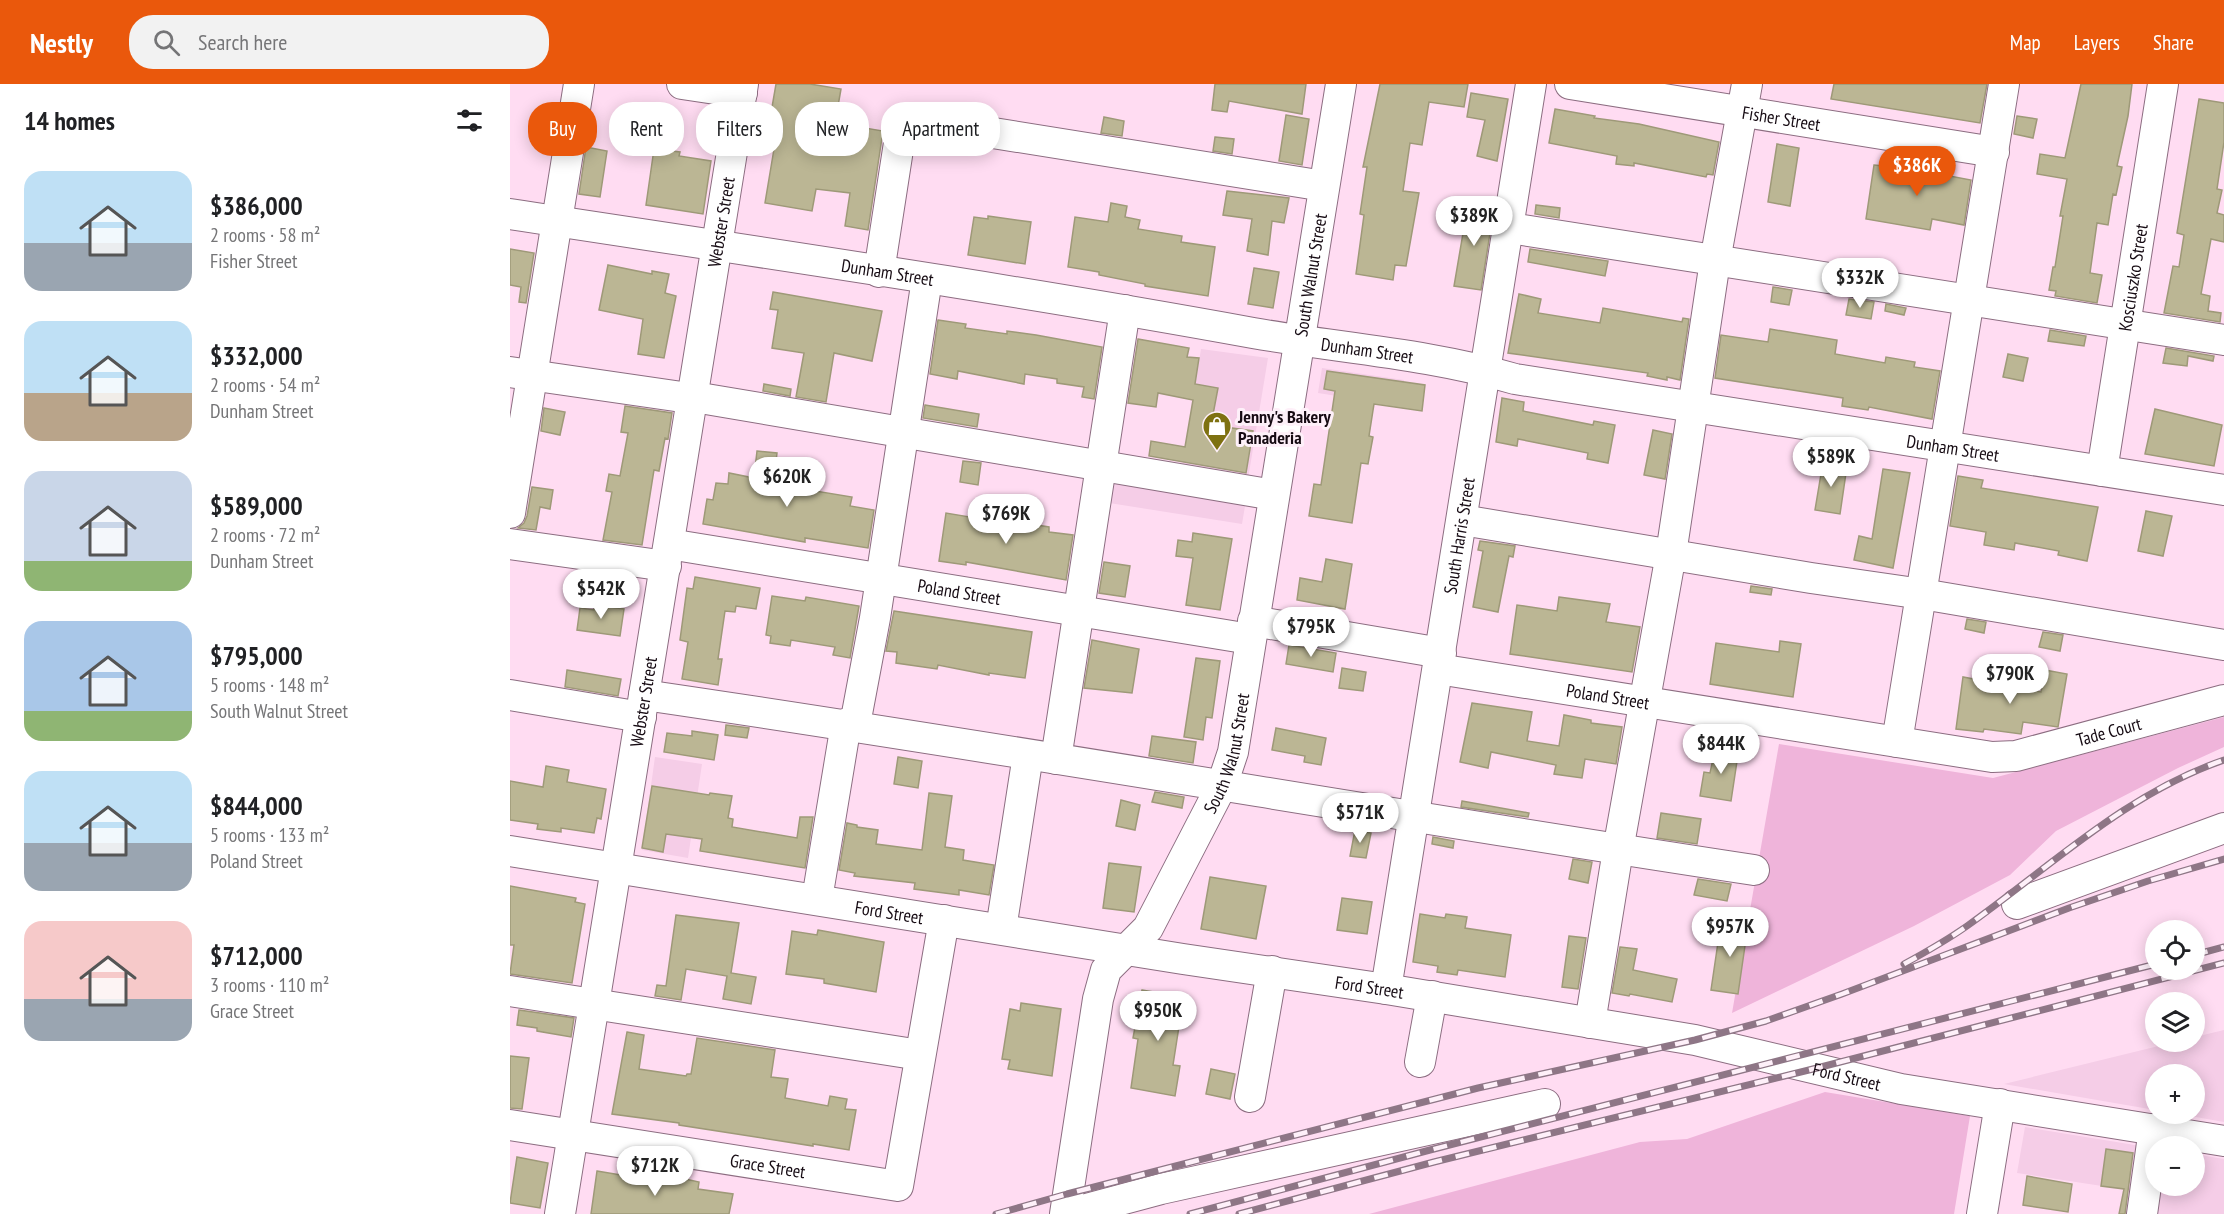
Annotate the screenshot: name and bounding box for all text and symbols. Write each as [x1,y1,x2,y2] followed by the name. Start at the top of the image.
[129,15,549,69] search box
[30,24,93,61] text: Nestly
[150,26,183,59] icon: search
[198,28,287,56] text: Search here
[2010,29,2041,56] text: Map
[2074,29,2120,56] text: Layers
[2153,29,2194,56] text: Share
[1741,100,1822,135] street label: Fisher Street
[528,102,597,156] chip: Buy
[609,102,684,156] chip: Rent
[696,102,783,156] chip: Filters
[795,102,869,156] chip: New
[881,102,1000,156] chip: Apartment
[24,104,115,137] text: 14 homes
[453,104,486,137] icon: filters
[1875,146,1959,197] pin: $386K
[1893,152,1941,178] text: $386K
[702,175,739,269] street label: Webster Street
[210,189,303,222] text: $386,000
[72,195,144,267] icon: home
[1432,196,1516,247] pin: $389K
[1450,202,1498,228] text: $389K
[1289,212,1331,338] street label: South Walnut Street
[210,222,320,248] text: 2 rooms · 58 m²
[2113,222,2152,333] street label: Kosciuszko Street
[210,248,298,274] text: Fisher Street
[840,253,935,290] street label: Dunham Street
[1818,258,1902,309] pin: $332K
[1836,264,1884,290] text: $332K
[1320,332,1415,368] street label: Dunham Street
[210,339,303,372] text: $332,000
[72,345,144,417] icon: home
[210,372,320,398] text: 2 rooms · 54 m²
[210,398,313,424] text: Dunham Street
[1237,405,1332,449] place label: Jenny's Bakery Panaderia
[1201,410,1233,452] shop icon: Jenny's Bakery Panaderia
[1905,429,2001,466] street label: Dunham Street
[1789,437,1873,488] pin: $589K
[1807,443,1855,469] text: $589K
[745,457,829,508] pin: $620K
[763,463,811,489] text: $620K
[1438,476,1479,596] street label: South Harris Street
[210,489,303,522] text: $589,000
[964,494,1048,545] pin: $769K
[72,495,144,567] icon: home
[982,500,1030,526] text: $769K
[210,522,320,548] text: 2 rooms · 72 m²
[210,548,313,574] text: Dunham Street
[559,569,643,620] pin: $542K
[916,573,1002,610] street label: Poland Street
[577,575,625,601] text: $542K
[1269,607,1353,658] pin: $795K
[1287,613,1335,639] text: $795K
[210,639,303,672] text: $795,000
[72,645,144,717] icon: home
[1968,654,2052,705] pin: $790K
[624,655,662,748] street label: Webster Street
[1986,660,2034,686] text: $790K
[210,672,329,698] text: 5 rooms · 148 m²
[1565,678,1651,714] street label: Poland Street
[1198,691,1254,817] street label: South Walnut Street
[210,698,348,724] text: South Walnut Street
[2074,711,2144,751] street label: Tade Court
[1679,724,1763,775] pin: $844K
[1697,730,1745,756] text: $844K
[210,789,303,822] text: $844,000
[1318,793,1402,844] pin: $571K
[72,795,144,867] icon: home
[1336,799,1384,825] text: $571K
[210,822,329,848] text: 5 rooms · 133 m²
[210,848,303,874] text: Poland Street
[853,895,925,929] street label: Ford Street
[1688,907,1772,958] pin: $957K
[1706,913,1754,939] text: $957K
[2145,920,2205,1196] map controls
[2145,920,2205,980] button: locate
[210,939,303,972] text: $712,000
[72,945,144,1017] icon: home
[1334,970,1405,1003] street label: Ford Street
[210,972,329,998] text: 3 rooms · 110 m²
[1116,991,1200,1042] pin: $950K
[2145,992,2205,1052] button: layers
[1134,997,1182,1023] text: $950K
[210,998,294,1024] text: Grace Street
[1811,1057,1883,1095] street label: Ford Street
[2145,1064,2205,1124] button: +
[2145,1136,2205,1196] button: −
[613,1146,697,1197] pin: $712K
[729,1148,807,1183] street label: Grace Street
[631,1152,679,1178] text: $712K

